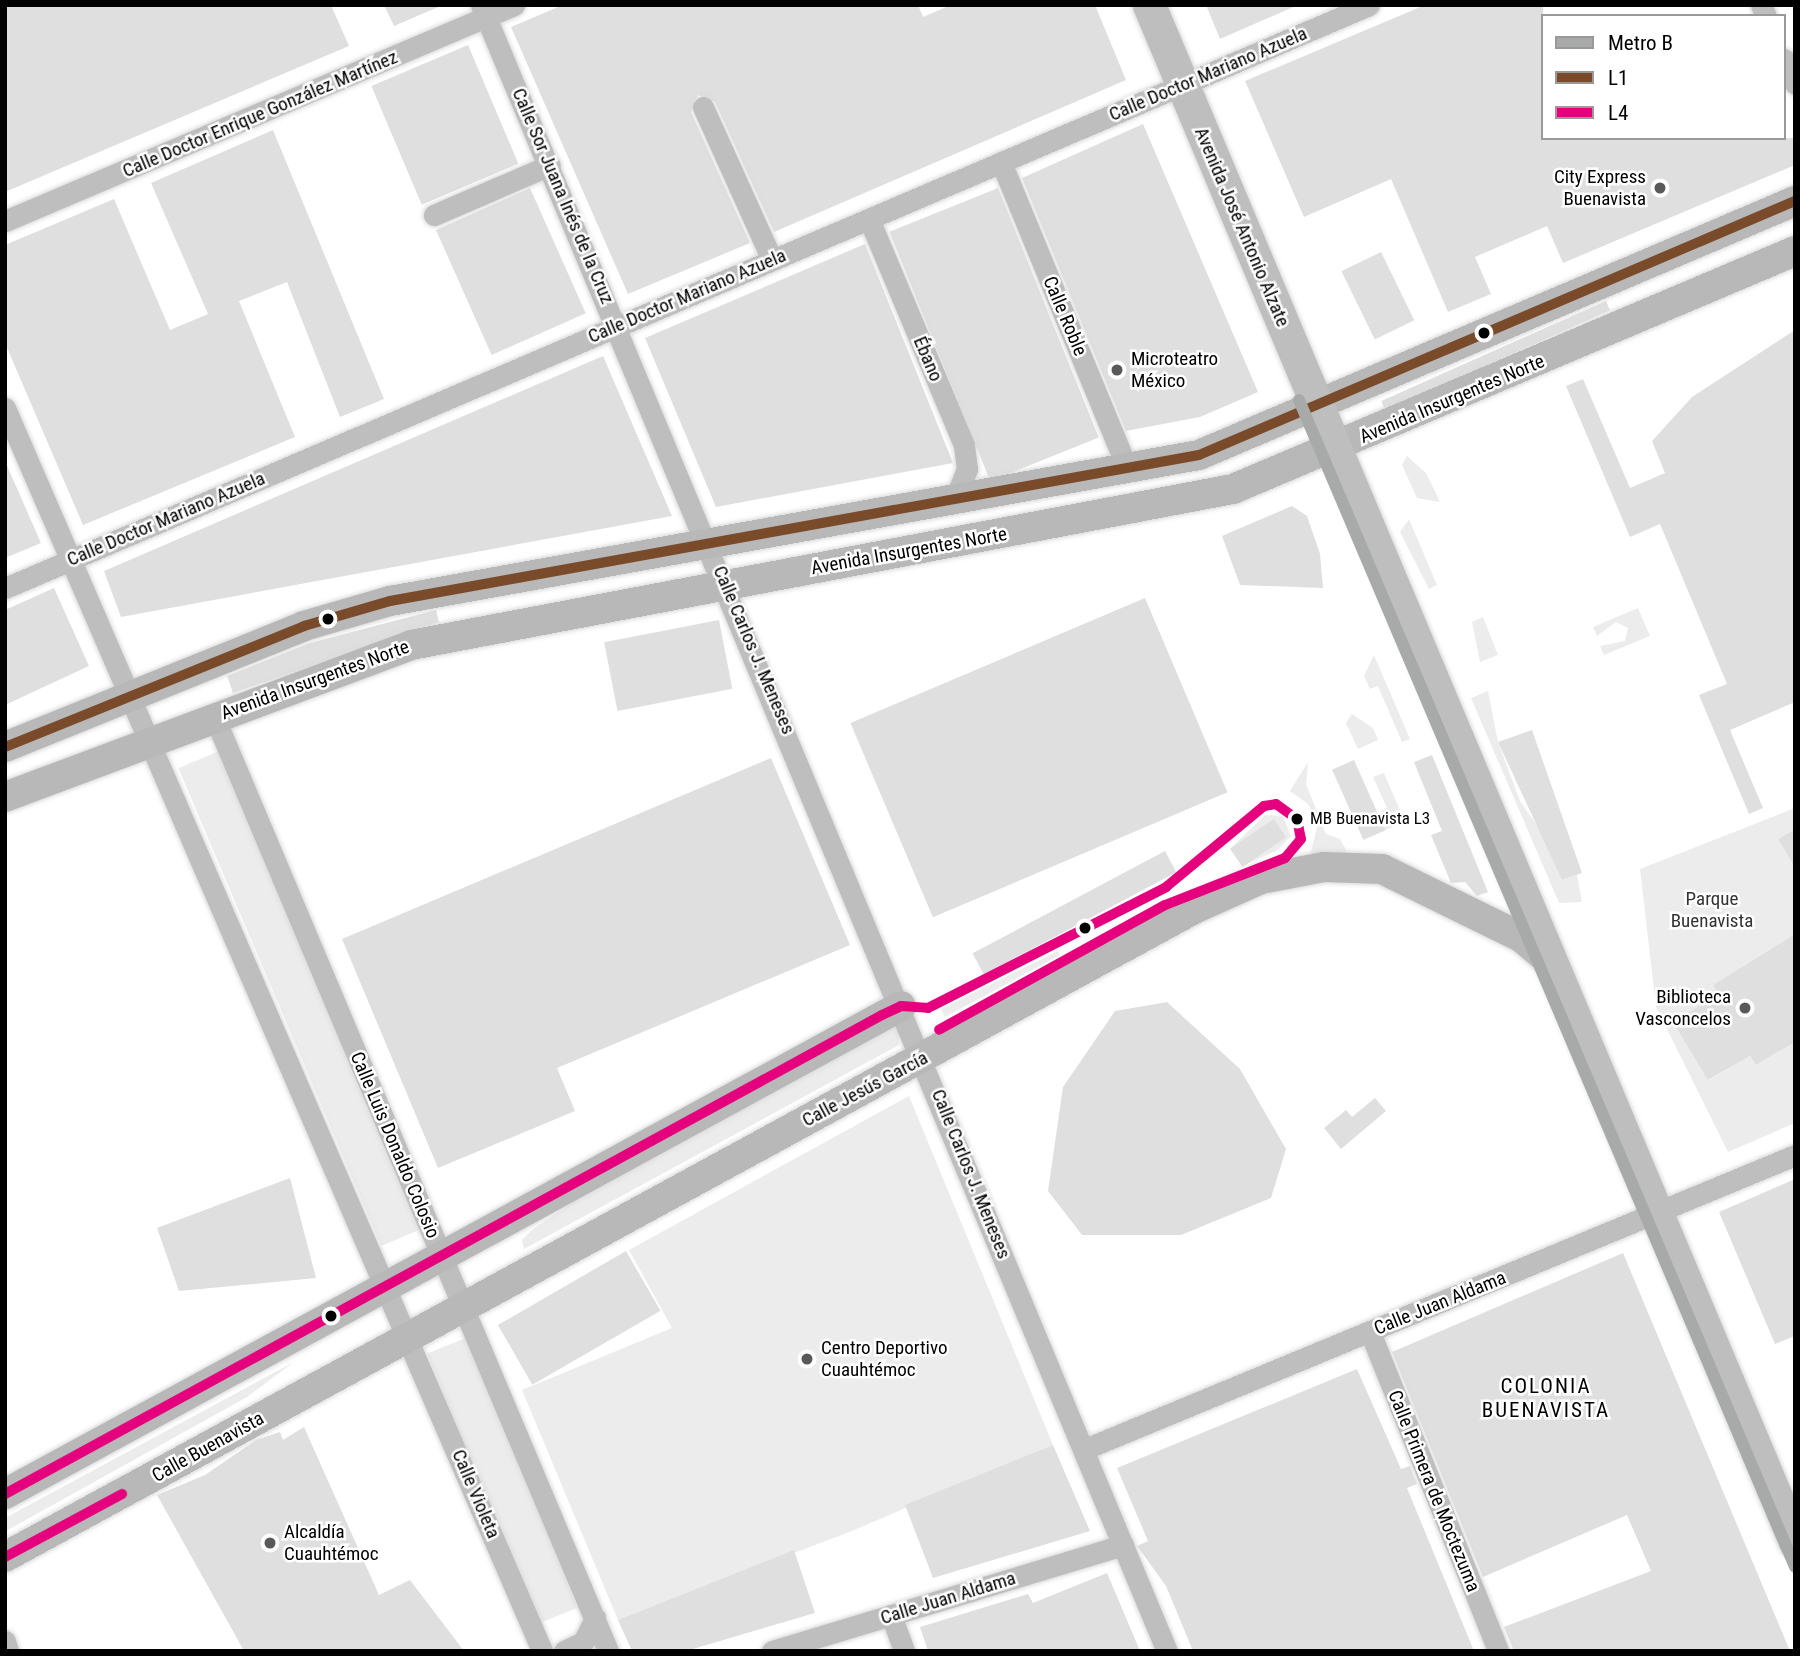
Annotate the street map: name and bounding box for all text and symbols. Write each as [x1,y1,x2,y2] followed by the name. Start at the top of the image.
[1541,14,1786,140] legend
[1106,22,1310,126] street label: Calle Doctor Mariano Azuela
[1608,31,1673,55] text: Metro B
[119,46,401,182] street label: Calle Doctor Enrique González Martínez
[1608,66,1628,90] text: L1
[507,85,619,307] street label: Calle Sor Juana Inés de la Cruz
[1608,101,1628,125] text: L4
[1190,124,1294,330] street label: Avenida José Antonio Alzate
[1554,166,1646,210] place label: City Express Buenavista
[1652,180,1668,196] marker: City Express Buenavista
[585,244,789,348] street label: Calle Doctor Mariano Azuela
[1038,273,1092,359] street label: Calle Roble
[1477,326,1491,340] unlabelled marker
[908,333,948,385] street label: Ébano
[1131,348,1218,392] place label: Microteatro México
[1356,350,1548,448] street label: Avenida Insurgentes Norte
[1109,362,1125,378] marker: Microteatro México
[64,467,268,571] street label: Calle Doctor Mariano Azuela
[809,523,1009,579] street label: Avenida Insurgentes Norte
[708,562,800,738] street label: Calle Carlos J. Meneses
[321,612,335,626] unlabelled marker
[218,635,412,725] street label: Avenida Insurgentes Norte
[1310,809,1430,829] place label: MB Buenavista L3
[1290,812,1304,826] marker: MB Buenavista L3
[1671,888,1753,932] park label: Parque Buenavista
[1078,921,1092,935] unlabelled marker
[1635,986,1731,1030] place label: Biblioteca Vasconcelos
[1737,1000,1753,1016] marker: Biblioteca Vasconcelos
[798,1046,932,1132] street label: Calle Jesús García
[345,1048,445,1242] street label: Calle Luis Donaldo Colosio
[927,1086,1015,1262] street label: Calle Carlos J. Meneses
[1371,1266,1509,1340] street label: Calle Juan Aldama
[324,1309,338,1323] unlabelled marker
[821,1337,947,1381] place label: Centro Deportivo Cuauhtémoc
[799,1351,815,1367] marker: Centro Deportivo Cuauhtémoc
[1483,1373,1609,1423] district label: COLONIA BUENAVISTA
[1383,1387,1485,1595] street label: Calle Primera de Moctezuma
[148,1407,268,1487] street label: Calle Buenavista
[447,1446,505,1542] street label: Calle Violeta
[284,1521,379,1565] place label: Alcaldía Cuauhtémoc
[262,1535,278,1551] marker: Alcaldía Cuauhtémoc
[878,1567,1018,1629] street label: Calle Juan Aldama

